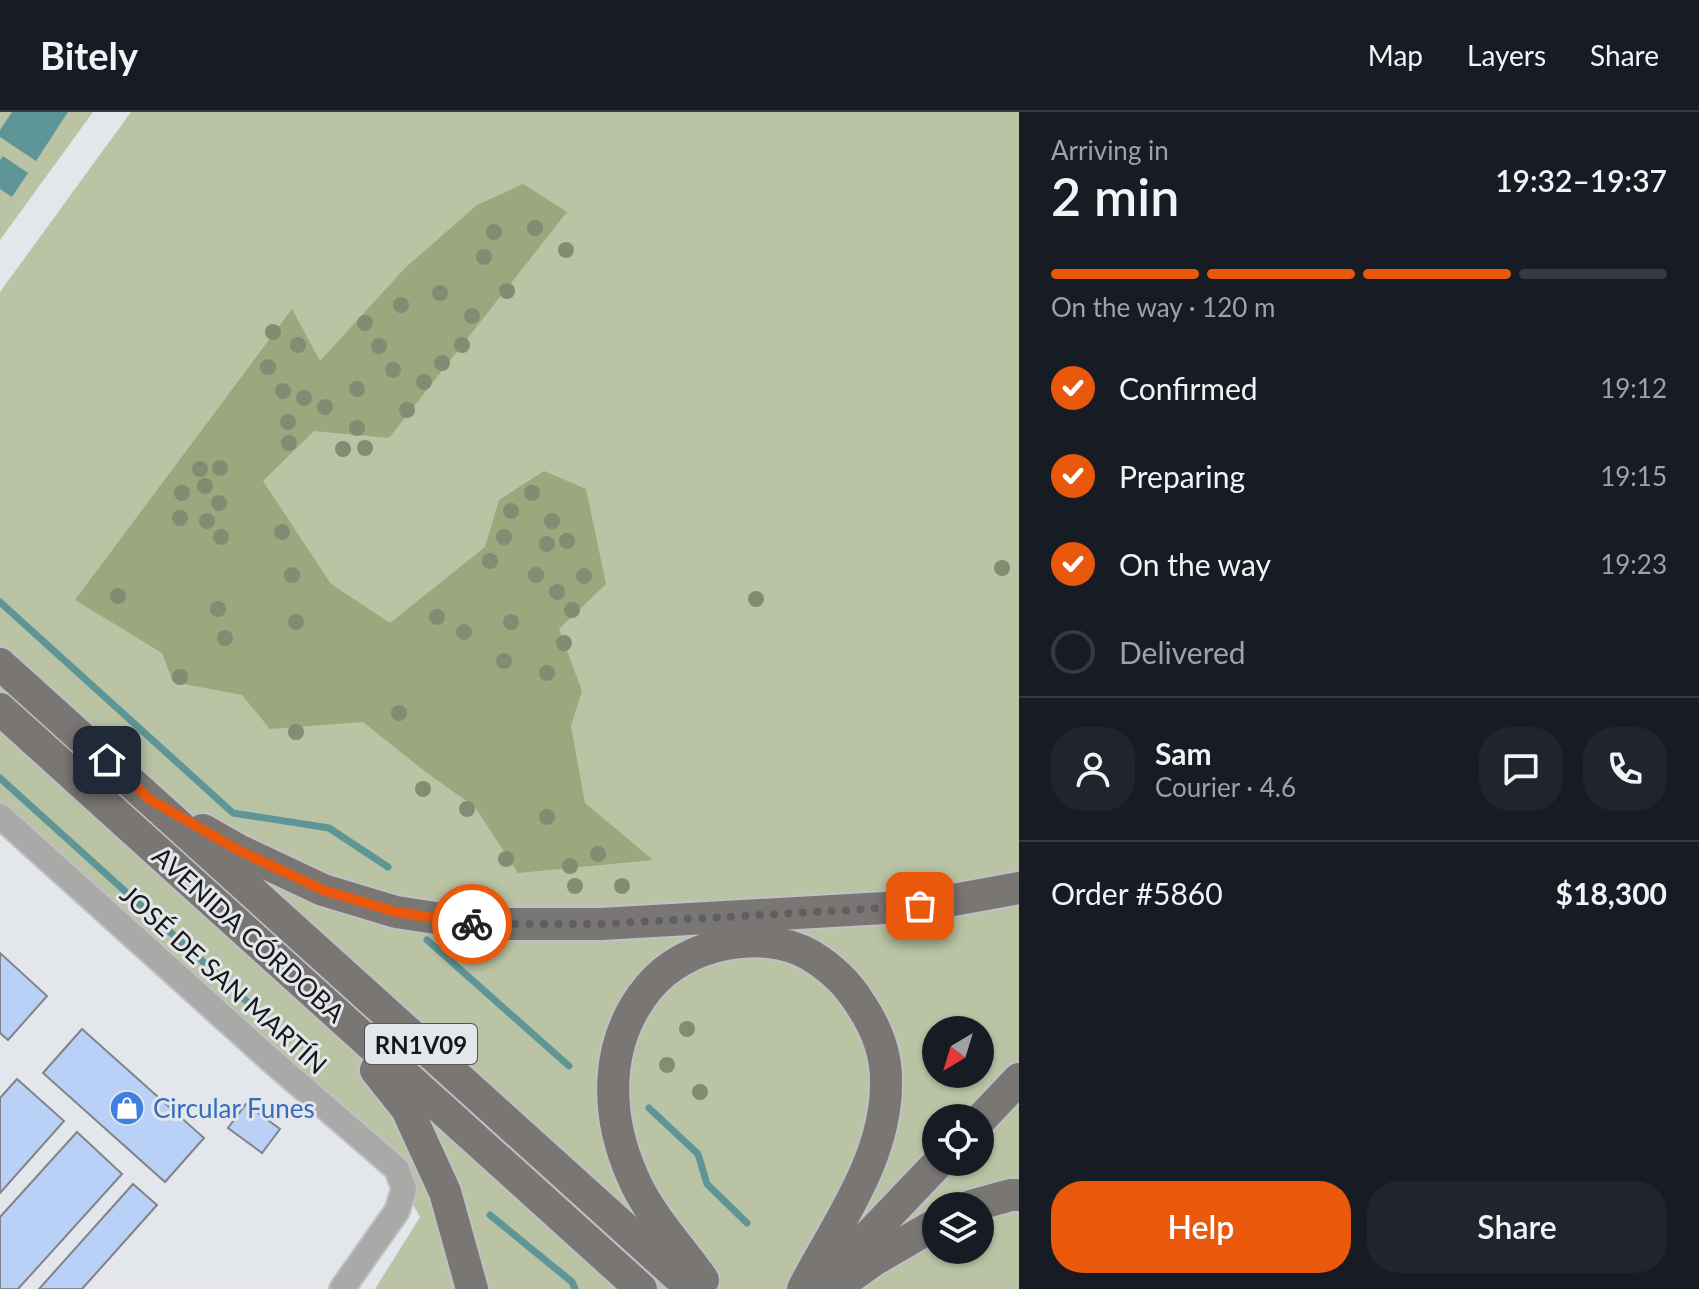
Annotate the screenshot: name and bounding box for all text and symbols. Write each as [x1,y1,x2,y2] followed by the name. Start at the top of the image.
[40,32,138,78] text: Bitely
[1368,38,1423,72] text: Map
[1467,38,1546,72] text: Layers
[1590,38,1659,72] text: Share
[1051,134,1169,166] text: Arriving in
[1495,162,1667,198] text: 19:32–19:37
[1051,165,1179,227] text: 2 min
[1051,291,1275,323] text: On the way · 120 m
[1051,366,1095,410] icon: check
[1119,370,1258,406] text: Confirmed
[1600,372,1667,404] text: 19:12
[1051,454,1095,498] icon: check
[1119,458,1245,494] text: Preparing
[1600,460,1667,492] text: 19:15
[1051,542,1095,586] icon: check
[1119,546,1271,582] text: On the way
[1600,548,1667,580] text: 19:23
[1119,634,1246,670] text: Delivered
[73,726,141,794] pin
[1051,727,1135,811] button: person
[1479,727,1563,811] button: chat
[1583,727,1667,811] button: phone
[1155,735,1212,771] text: Sam
[85,738,129,782] icon: home
[1155,771,1296,803] text: Courier · 4.6
[146,839,352,1029] street label: AVENIDA CÓRDOBA
[886,872,954,940] pin
[1051,875,1223,911] text: Order #5860
[1556,875,1667,911] text: $18,300
[114,878,334,1080] street label: JOSÉ DE SAN MARTÍN
[432,884,512,964] courier
[898,884,942,928] icon: bag
[450,902,494,946] icon: bike
[922,1016,994,1088] north arrow
[922,1016,994,1264] map controls
[365,1024,477,1064] road number: RN1V09
[108,1089,146,1127] shop icon: Circular Funes
[153,1092,315,1124] place label: Circular Funes
[922,1104,994,1176] button: locate
[1051,1181,1351,1273] button: Help
[1367,1181,1667,1273] button: Share
[922,1192,994,1264] button: layers

